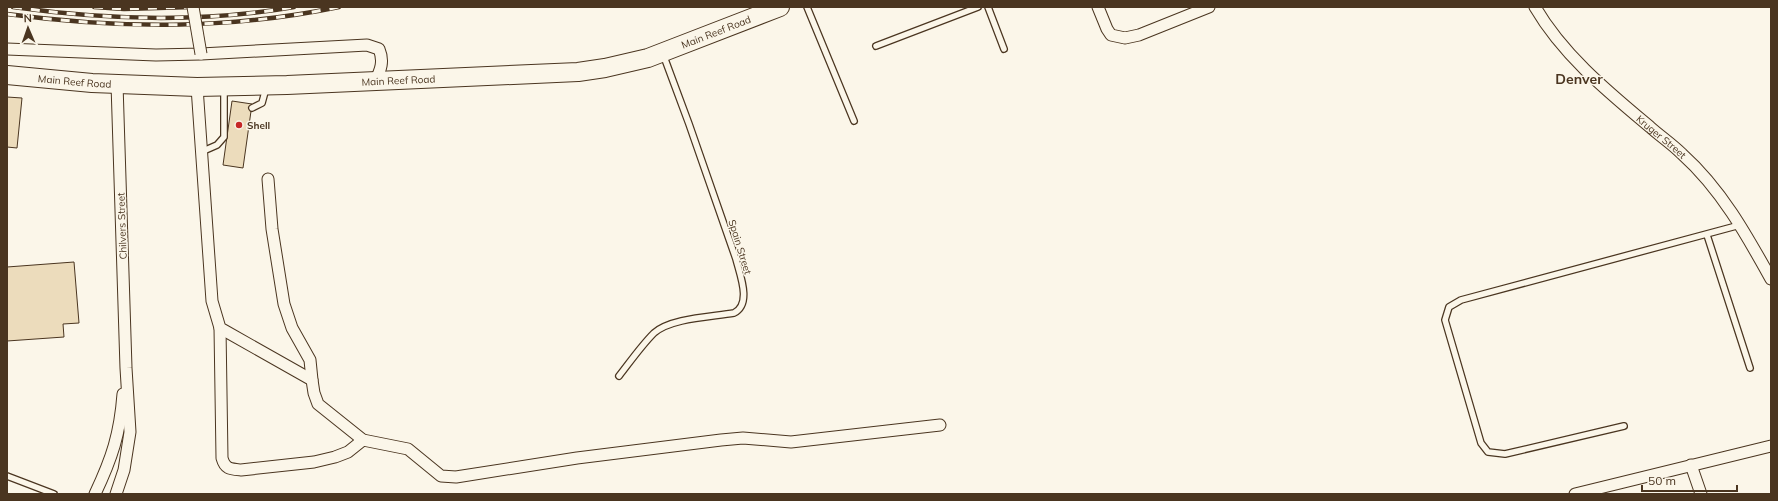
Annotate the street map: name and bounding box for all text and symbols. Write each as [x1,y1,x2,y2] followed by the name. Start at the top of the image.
[8,8,48,48] north arrow
[23,11,32,25] text: N
[679,12,753,51] street label: Main Reef Road
[1555,70,1603,88] district label: Denver
[37,71,112,90] street label: Main Reef Road
[361,72,436,88] street label: Main Reef Road
[1634,112,1689,162] street label: Kruger Street
[247,119,270,132] place label: Shell
[234,120,244,130] marker: Shell
[114,192,130,260] street label: Chilvers Street
[725,218,755,277] street label: Spain Street
[1642,467,1737,493] scale bar
[1648,473,1676,488] text: 50 m

